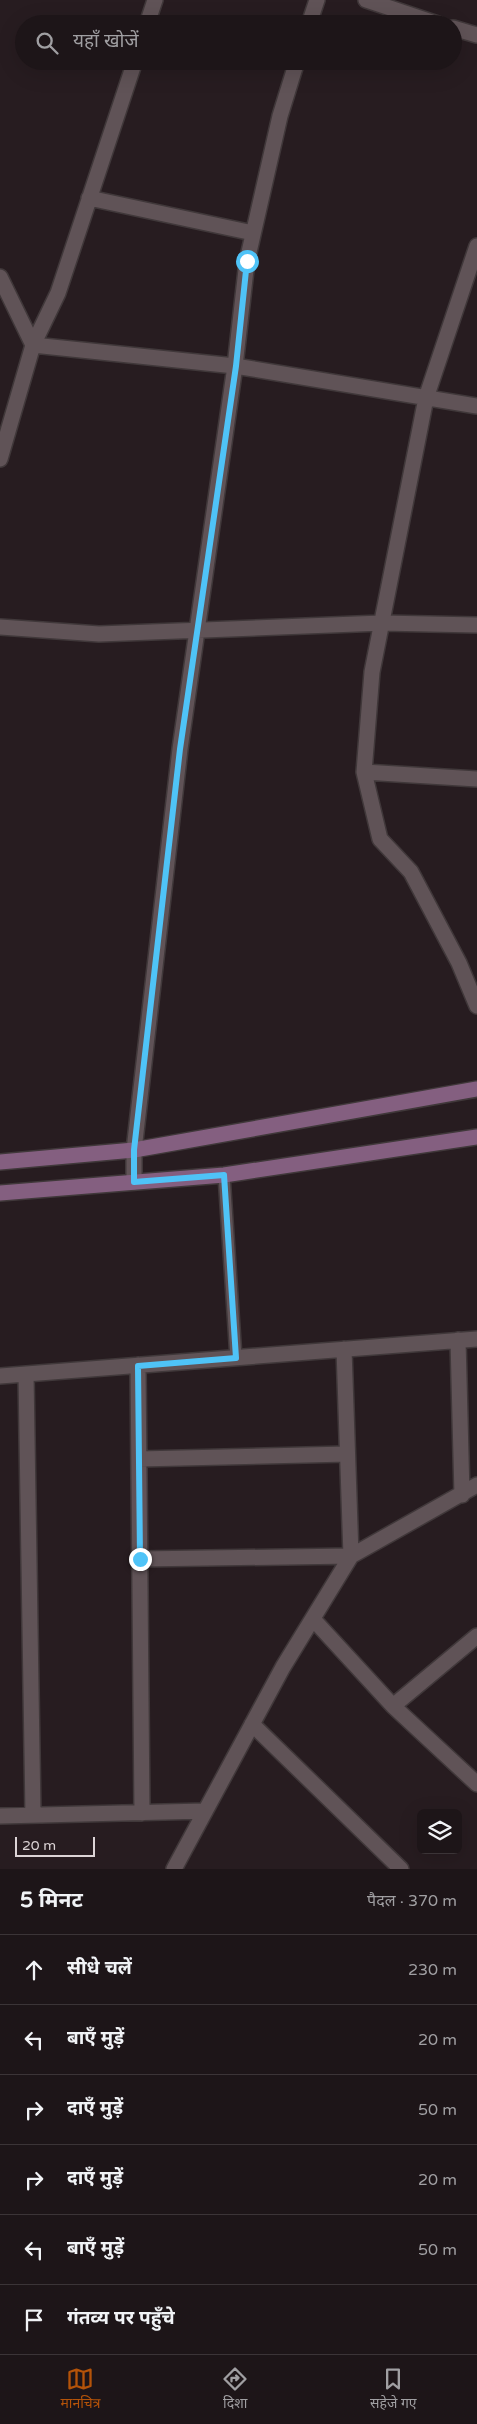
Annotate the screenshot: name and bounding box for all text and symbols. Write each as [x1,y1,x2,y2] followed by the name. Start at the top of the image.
[15,15,462,70] search box
[33,29,61,57] icon: search
[73,30,139,52] text: यहाँ खोजें
[236,250,259,273] route start
[129,1548,152,1571] route end
[417,1809,462,1854] map controls
[417,1809,462,1854] button: layers
[15,1834,95,1857] scale bar
[22,1837,56,1854] text: 20 m
[20,1888,83,1913] text: 5 मिनट
[367,1891,457,1911] text: पैदल · 370 m
[20,1956,48,1984] icon: ahead
[67,1957,132,1979] text: सीधे चलें
[408,1960,457,1980] text: 230 m
[20,2026,48,2054] icon: left
[67,2027,124,2049] text: बाएँ मुड़ें
[418,2030,457,2050] text: 20 m
[20,2096,48,2124] icon: right
[67,2097,123,2119] text: दाएँ मुड़ें
[418,2100,457,2120] text: 50 m
[20,2166,48,2194] icon: right
[67,2167,123,2189] text: दाएँ मुड़ें
[418,2170,457,2190] text: 20 m
[20,2236,48,2264] icon: left
[67,2237,124,2259] text: बाएँ मुड़ें
[418,2240,457,2260] text: 50 m
[20,2306,48,2334] icon: arrive
[67,2307,175,2329] text: गंतव्य पर पहुँचे
[60,2365,100,2414] tab: मानचित्र
[221,2365,249,2414] tab: दिशा
[370,2365,417,2414] tab: सहेजे गए

